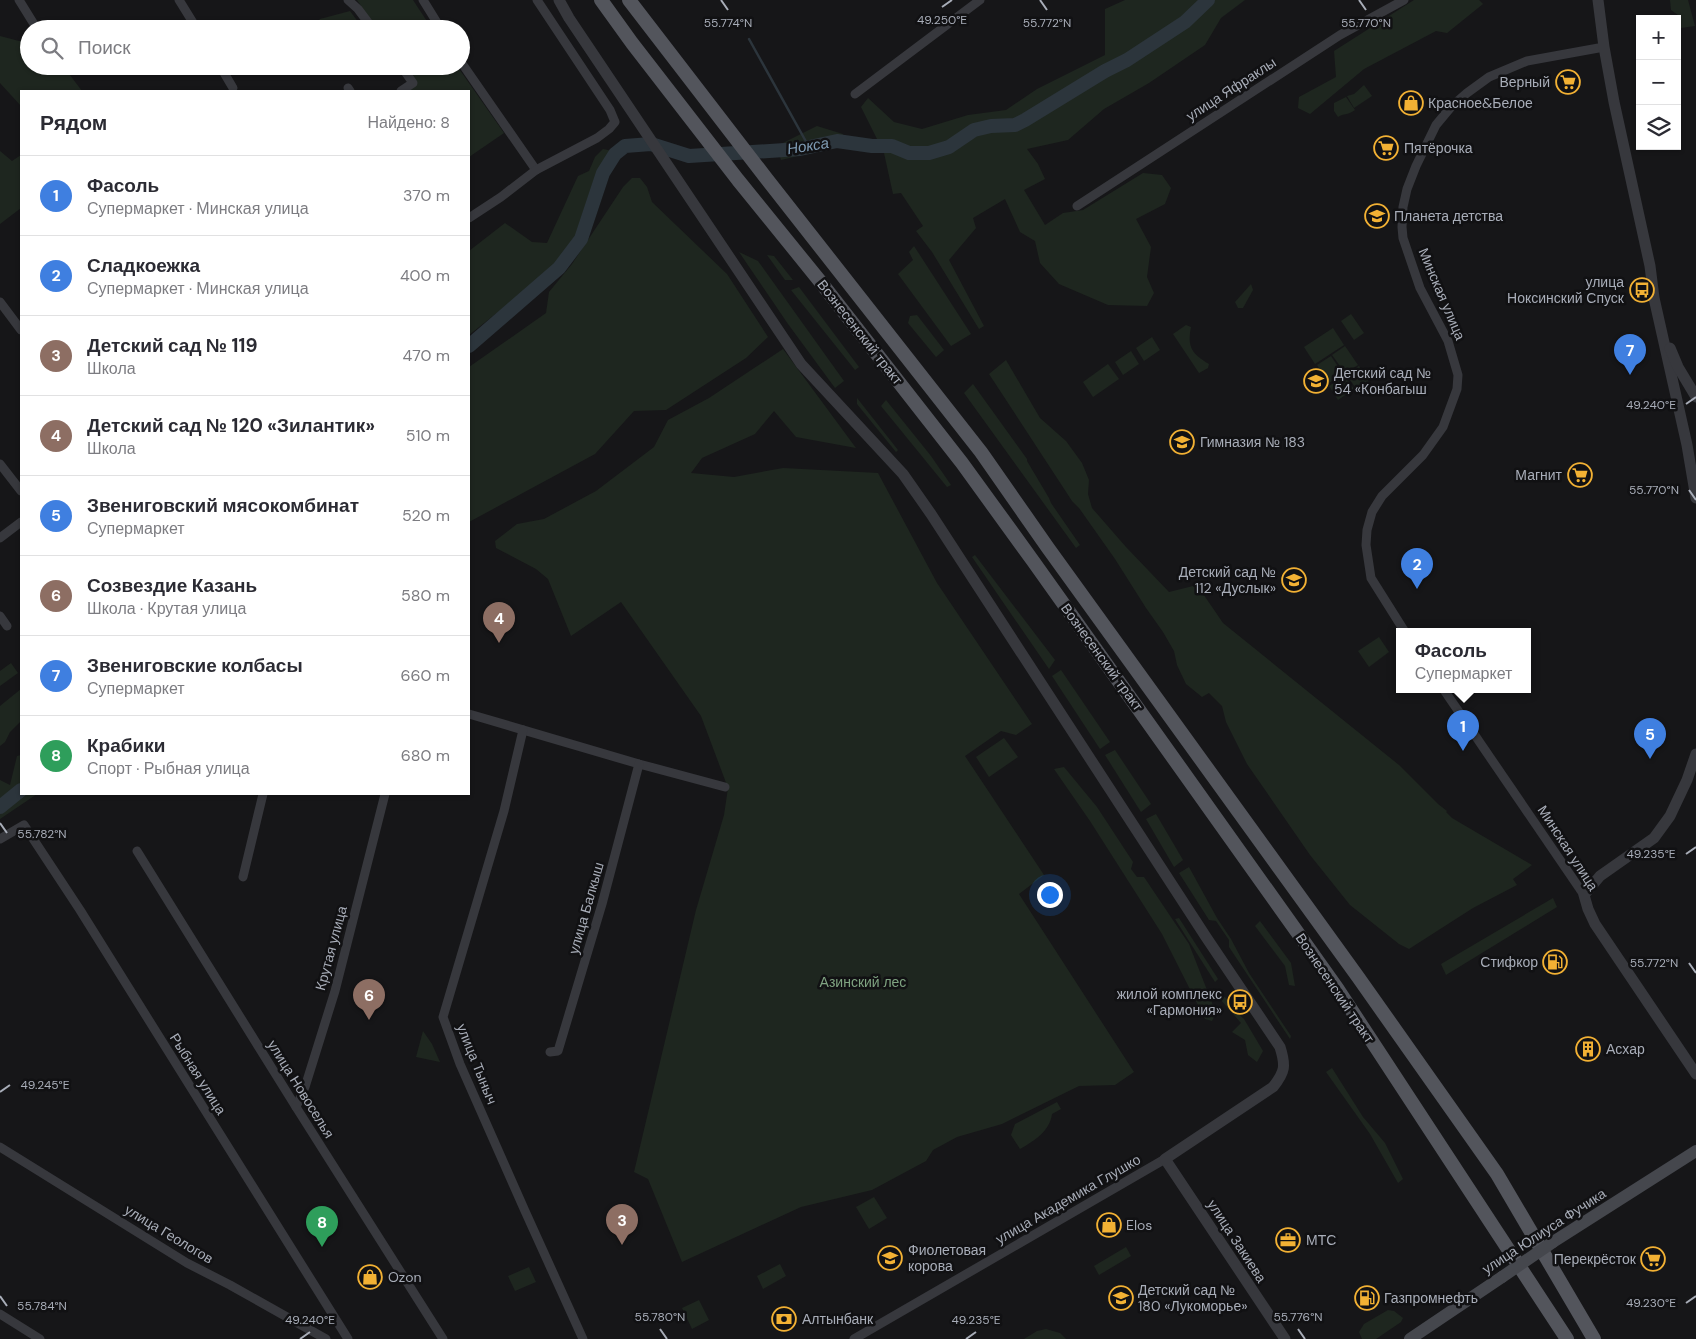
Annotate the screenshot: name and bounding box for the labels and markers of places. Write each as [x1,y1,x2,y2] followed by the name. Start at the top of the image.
[1555,69,1581,95] supermarket icon: Верный
[1499,73,1550,91] place label: Верный
[1398,90,1424,116] shop icon: Красное&Белое
[1428,94,1533,112] place label: Красное&Белое
[1373,135,1399,161] supermarket icon: Пятёрочка
[1404,139,1473,157] place label: Пятёрочка
[1364,203,1390,229] school or university icon: Планета детства
[1394,207,1503,225] place label: Планета детства
[1507,273,1625,307] place label: улица Ноксинский Спуск
[1629,277,1655,303] bus stop icon: улица Ноксинский Спуск
[1614,334,1646,375] pin: 7
[1334,364,1431,398] place label: Детский сад № 54 «Конбагыш
[1303,368,1329,394] school or university icon: Детский сад № 54 «Конбагыш
[1169,429,1195,455] school or university icon: Гимназия № 183
[1200,433,1305,451] place label: Гимназия № 183
[1567,462,1593,488] supermarket icon: Магнит
[1515,466,1563,484] place label: Магнит
[1401,548,1433,589] pin: 2
[1179,563,1276,597] place label: Детский сад № 112 «Дуслык»
[1281,567,1307,593] school or university icon: Детский сад № 112 «Дуслык»
[483,602,515,643] pin: 4
[1447,710,1479,751] pin: 1
[1634,718,1666,759] pin: 5
[1542,949,1568,975] fuel station icon: Стифкор
[1480,953,1538,971] place label: Стифкор
[353,979,385,1020] pin: 6
[1117,985,1222,1019] place label: жилой комплекс «Гармония»
[1227,989,1253,1015] bus stop icon: жилой комплекс «Гармония»
[1575,1036,1601,1062] building icon: Асхар
[1606,1040,1645,1058] place label: Асхар
[606,1204,638,1245] pin: 3
[306,1206,338,1247] pin: 8
[1096,1212,1122,1238] shop icon: Elos
[1126,1216,1152,1234] place label: Elos
[1275,1227,1301,1253] office icon: МТС
[1306,1231,1336,1249] place label: МТС
[908,1241,986,1275] place label: Фиолетовая корова
[877,1245,903,1271] school or university icon: Фиолетовая корова
[1640,1246,1666,1272] supermarket icon: Перекрёсток
[1554,1250,1637,1268] place label: Перекрёсток
[357,1264,383,1290] shop icon: Ozon
[388,1268,422,1286] place label: Ozon
[1138,1281,1248,1315] place label: Детский сад № 180 «Лукоморье»
[1108,1285,1134,1311] school or university icon: Детский сад № 180 «Лукоморье»
[1354,1285,1380,1311] fuel station icon: Газпромнефть
[1384,1289,1478,1307] place label: Газпромнефть
[771,1306,797,1332] bank icon: Алтынбанк
[802,1310,874,1328] place label: Алтынбанк

